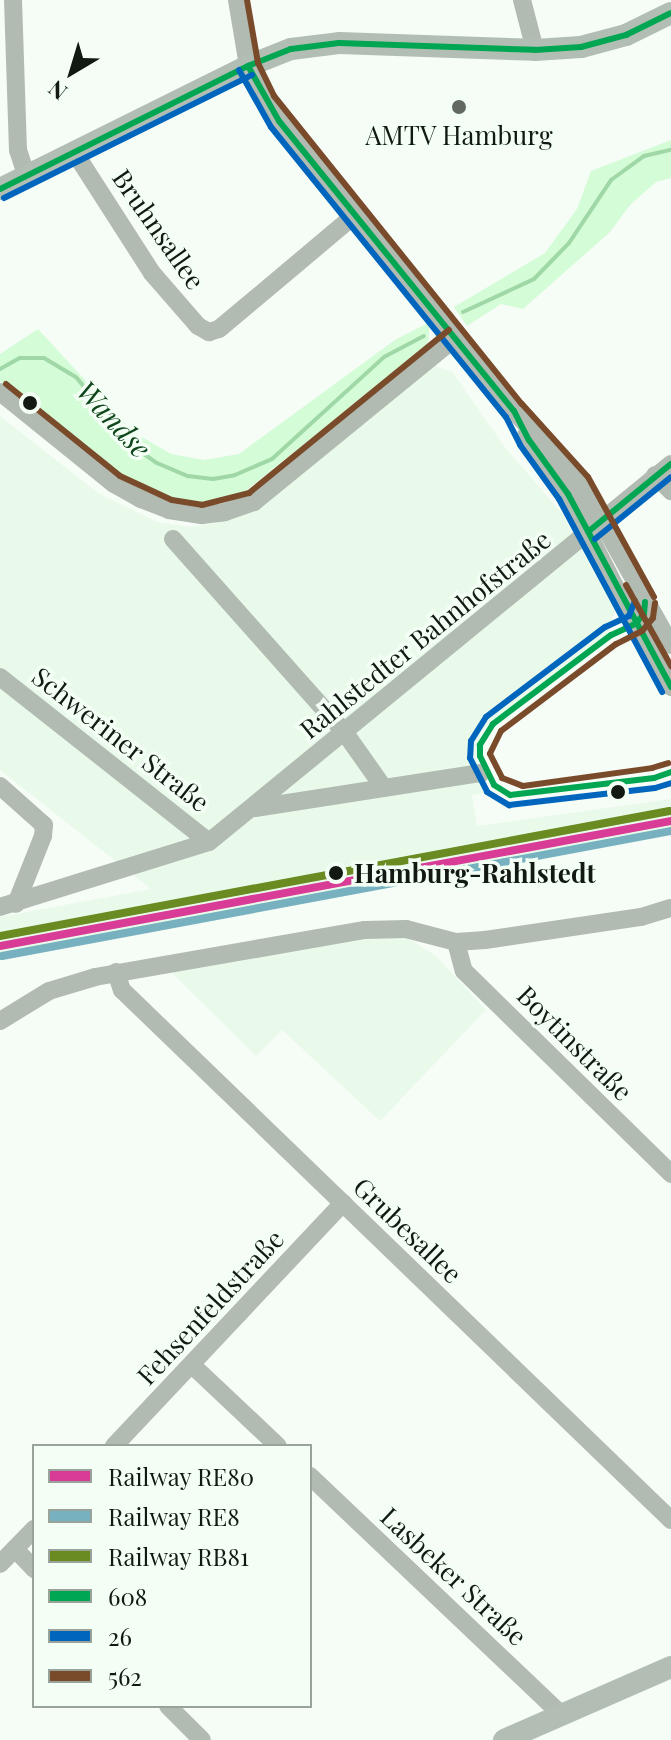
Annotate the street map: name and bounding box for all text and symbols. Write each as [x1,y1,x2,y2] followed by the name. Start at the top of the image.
[32,32,112,112] north arrow
[42,74,73,108] text: N
[450,98,468,116] marker: AMTV Hamburg
[365,119,553,151] place label: AMTV Hamburg
[106,163,212,295] street label: Bruhnsallee
[70,374,158,464] water label: Wandse
[22,395,38,411] unlabelled marker
[293,523,557,745] street label: Rahlstedter Bahnhofstraße
[26,660,216,818] street label: Schweriner Straße
[610,784,626,800] unlabelled marker
[354,857,596,889] place label: Hamburg-Rahlstedt
[325,862,347,884] marker: Hamburg-Rahlstedt
[511,979,639,1107] street label: Boytinstraße
[347,1171,469,1289] street label: Grubesallee
[130,1223,290,1391] street label: Fehsenfeldstraße
[32,1444,312,1708] legend
[108,1460,254,1492] text: Railway RE80
[108,1500,240,1532] text: Railway RE8
[374,1500,534,1652] street label: Lasbeker Straße
[108,1540,249,1572] text: Railway RB81
[108,1580,147,1612] text: 608
[108,1620,132,1652] text: 26
[108,1660,142,1692] text: 562

